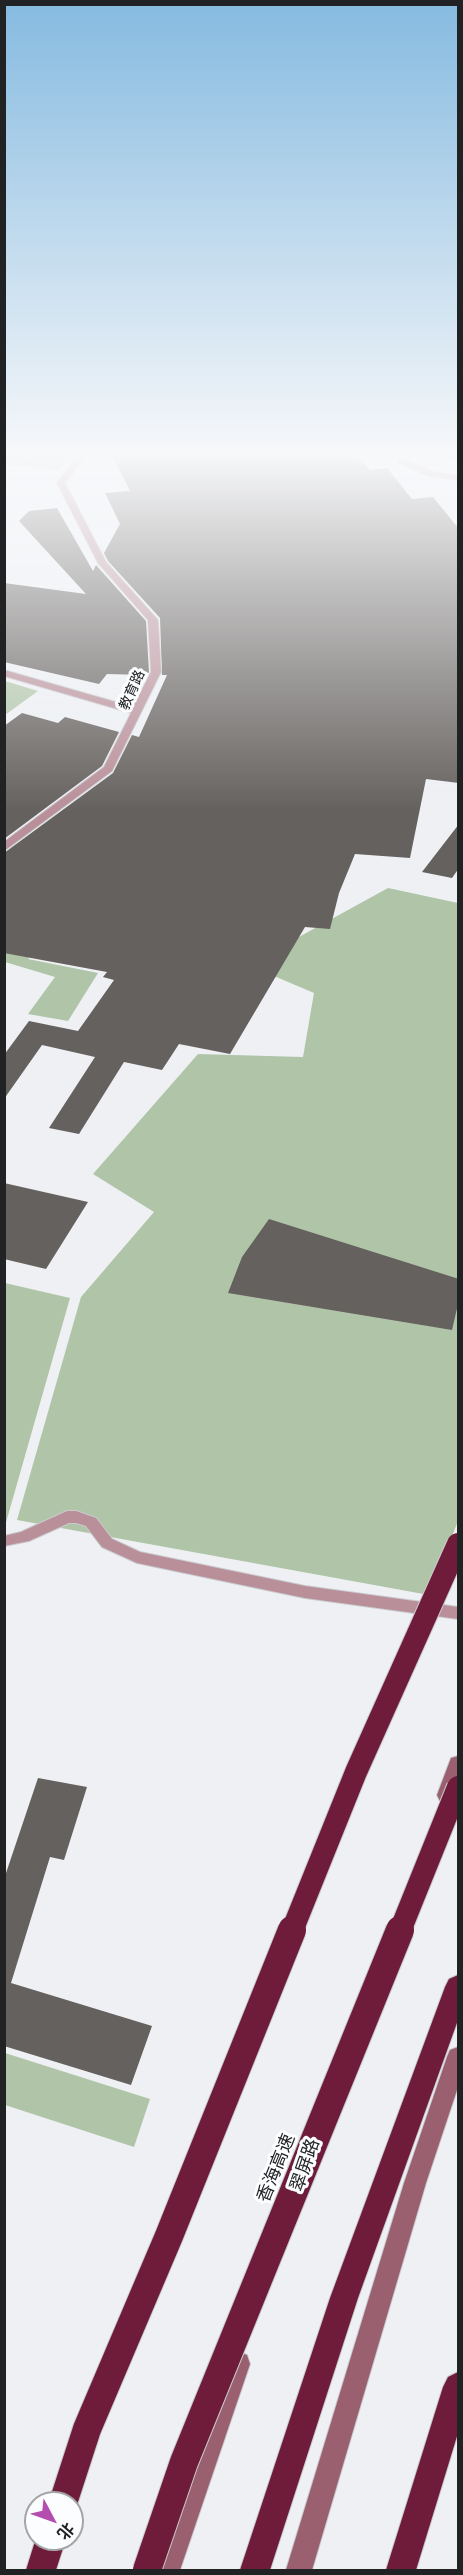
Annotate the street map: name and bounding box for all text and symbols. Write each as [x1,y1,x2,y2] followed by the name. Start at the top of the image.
[116,667,148,713] street label: 教育路
[253,2131,299,2205] street label: 香海高速
[286,2136,324,2194] street label: 翠屏路
[24,2491,84,2551] north arrow
[53,2519,79,2544] text: 北

